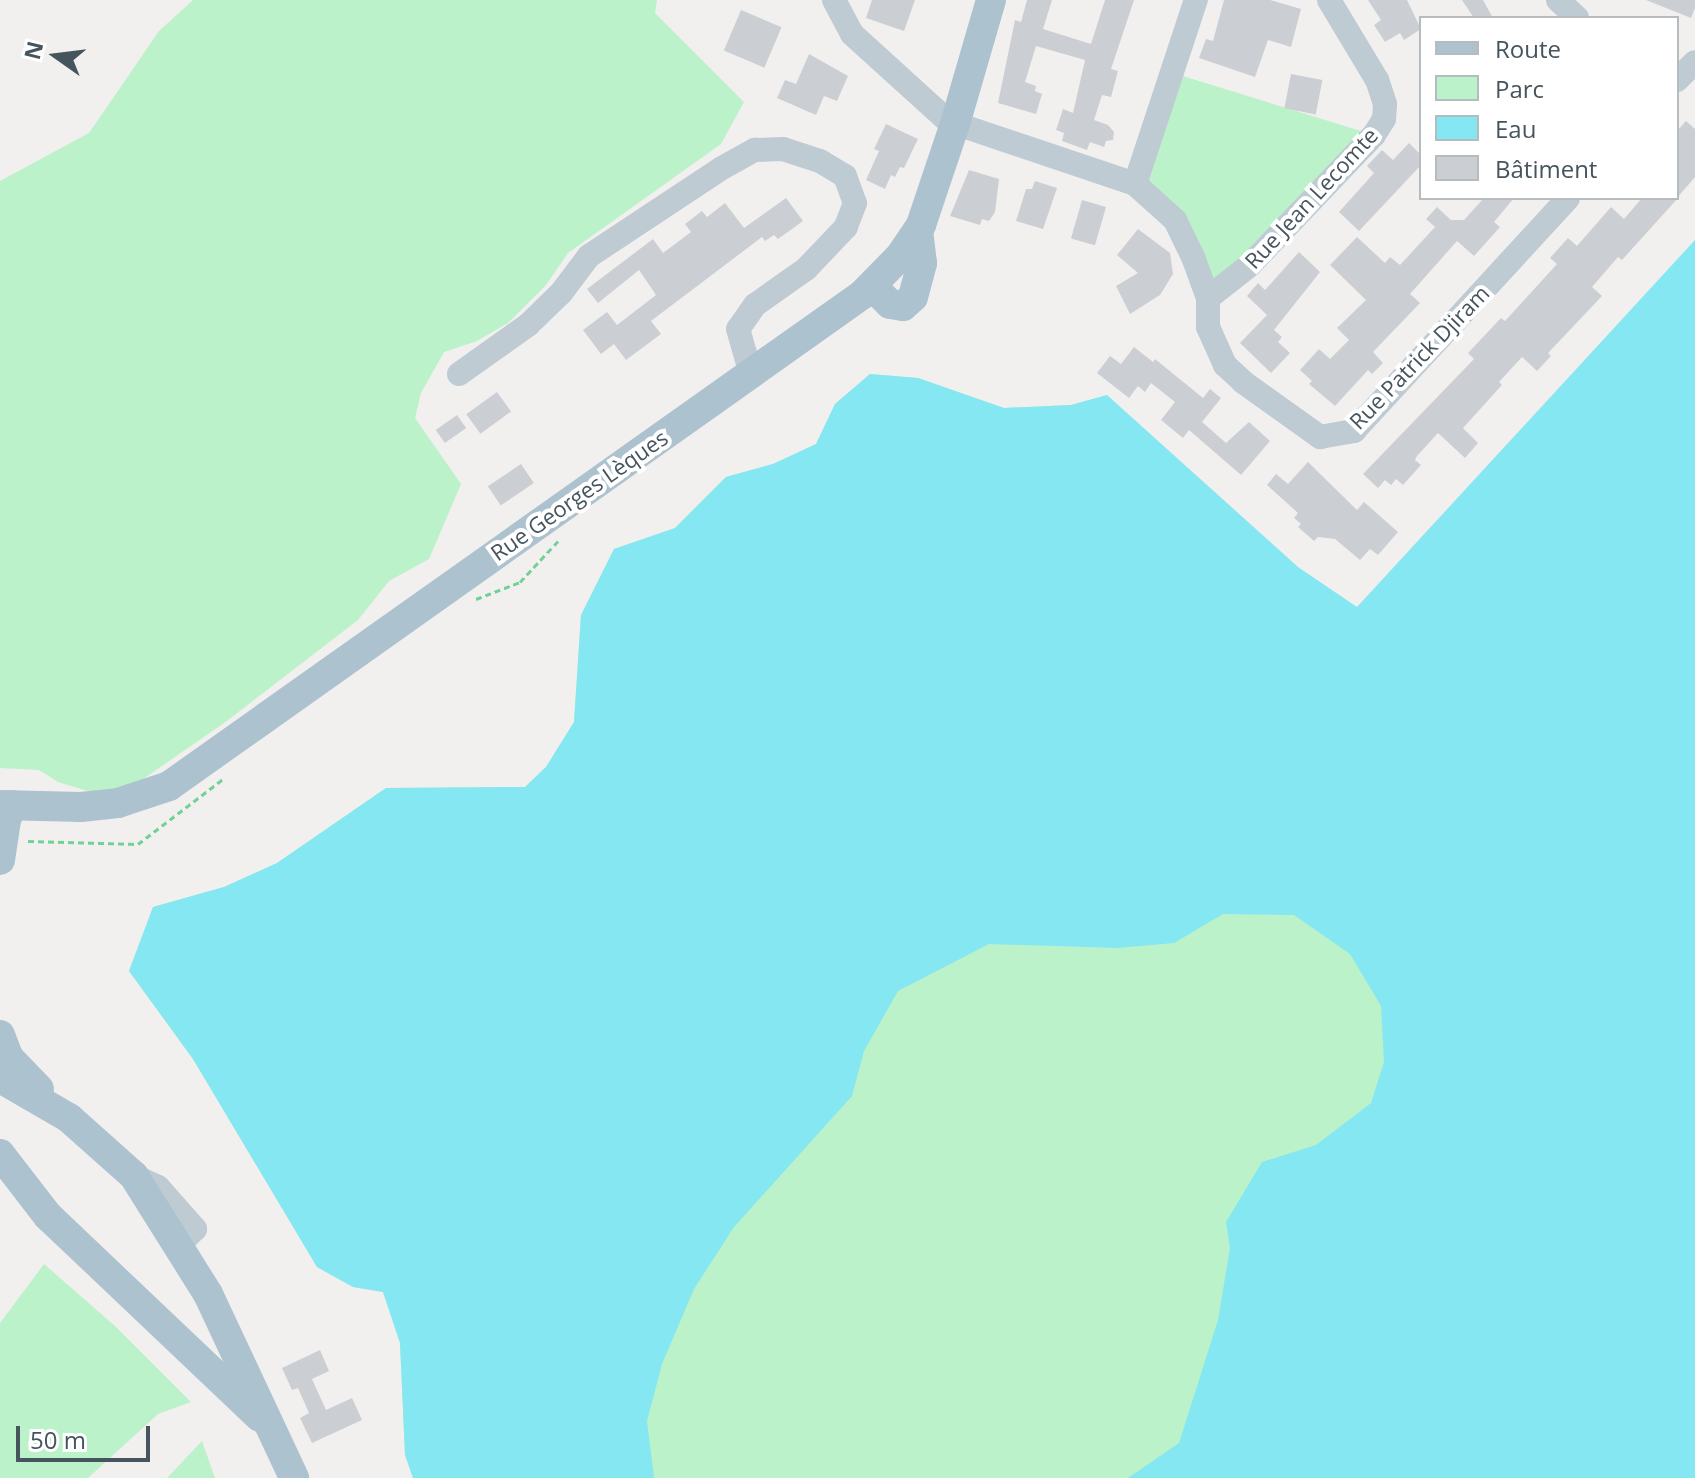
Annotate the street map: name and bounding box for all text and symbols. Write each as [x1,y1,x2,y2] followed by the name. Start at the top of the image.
[16,16,96,96] north arrow
[1419,16,1679,200] legend
[1495,32,1561,65] text: Route
[16,38,49,63] text: N
[1495,72,1544,105] text: Parc
[1495,112,1536,145] text: Eau
[1239,122,1383,274] street label: Rue Jean Lecomte
[1495,152,1597,185] text: Bâtiment
[1344,280,1494,434] street label: Rue Patrick Djiram
[485,424,673,566] street label: Rue Georges Lèques
[20,1410,154,1460] scale bar
[30,1423,86,1456] text: 50 m

